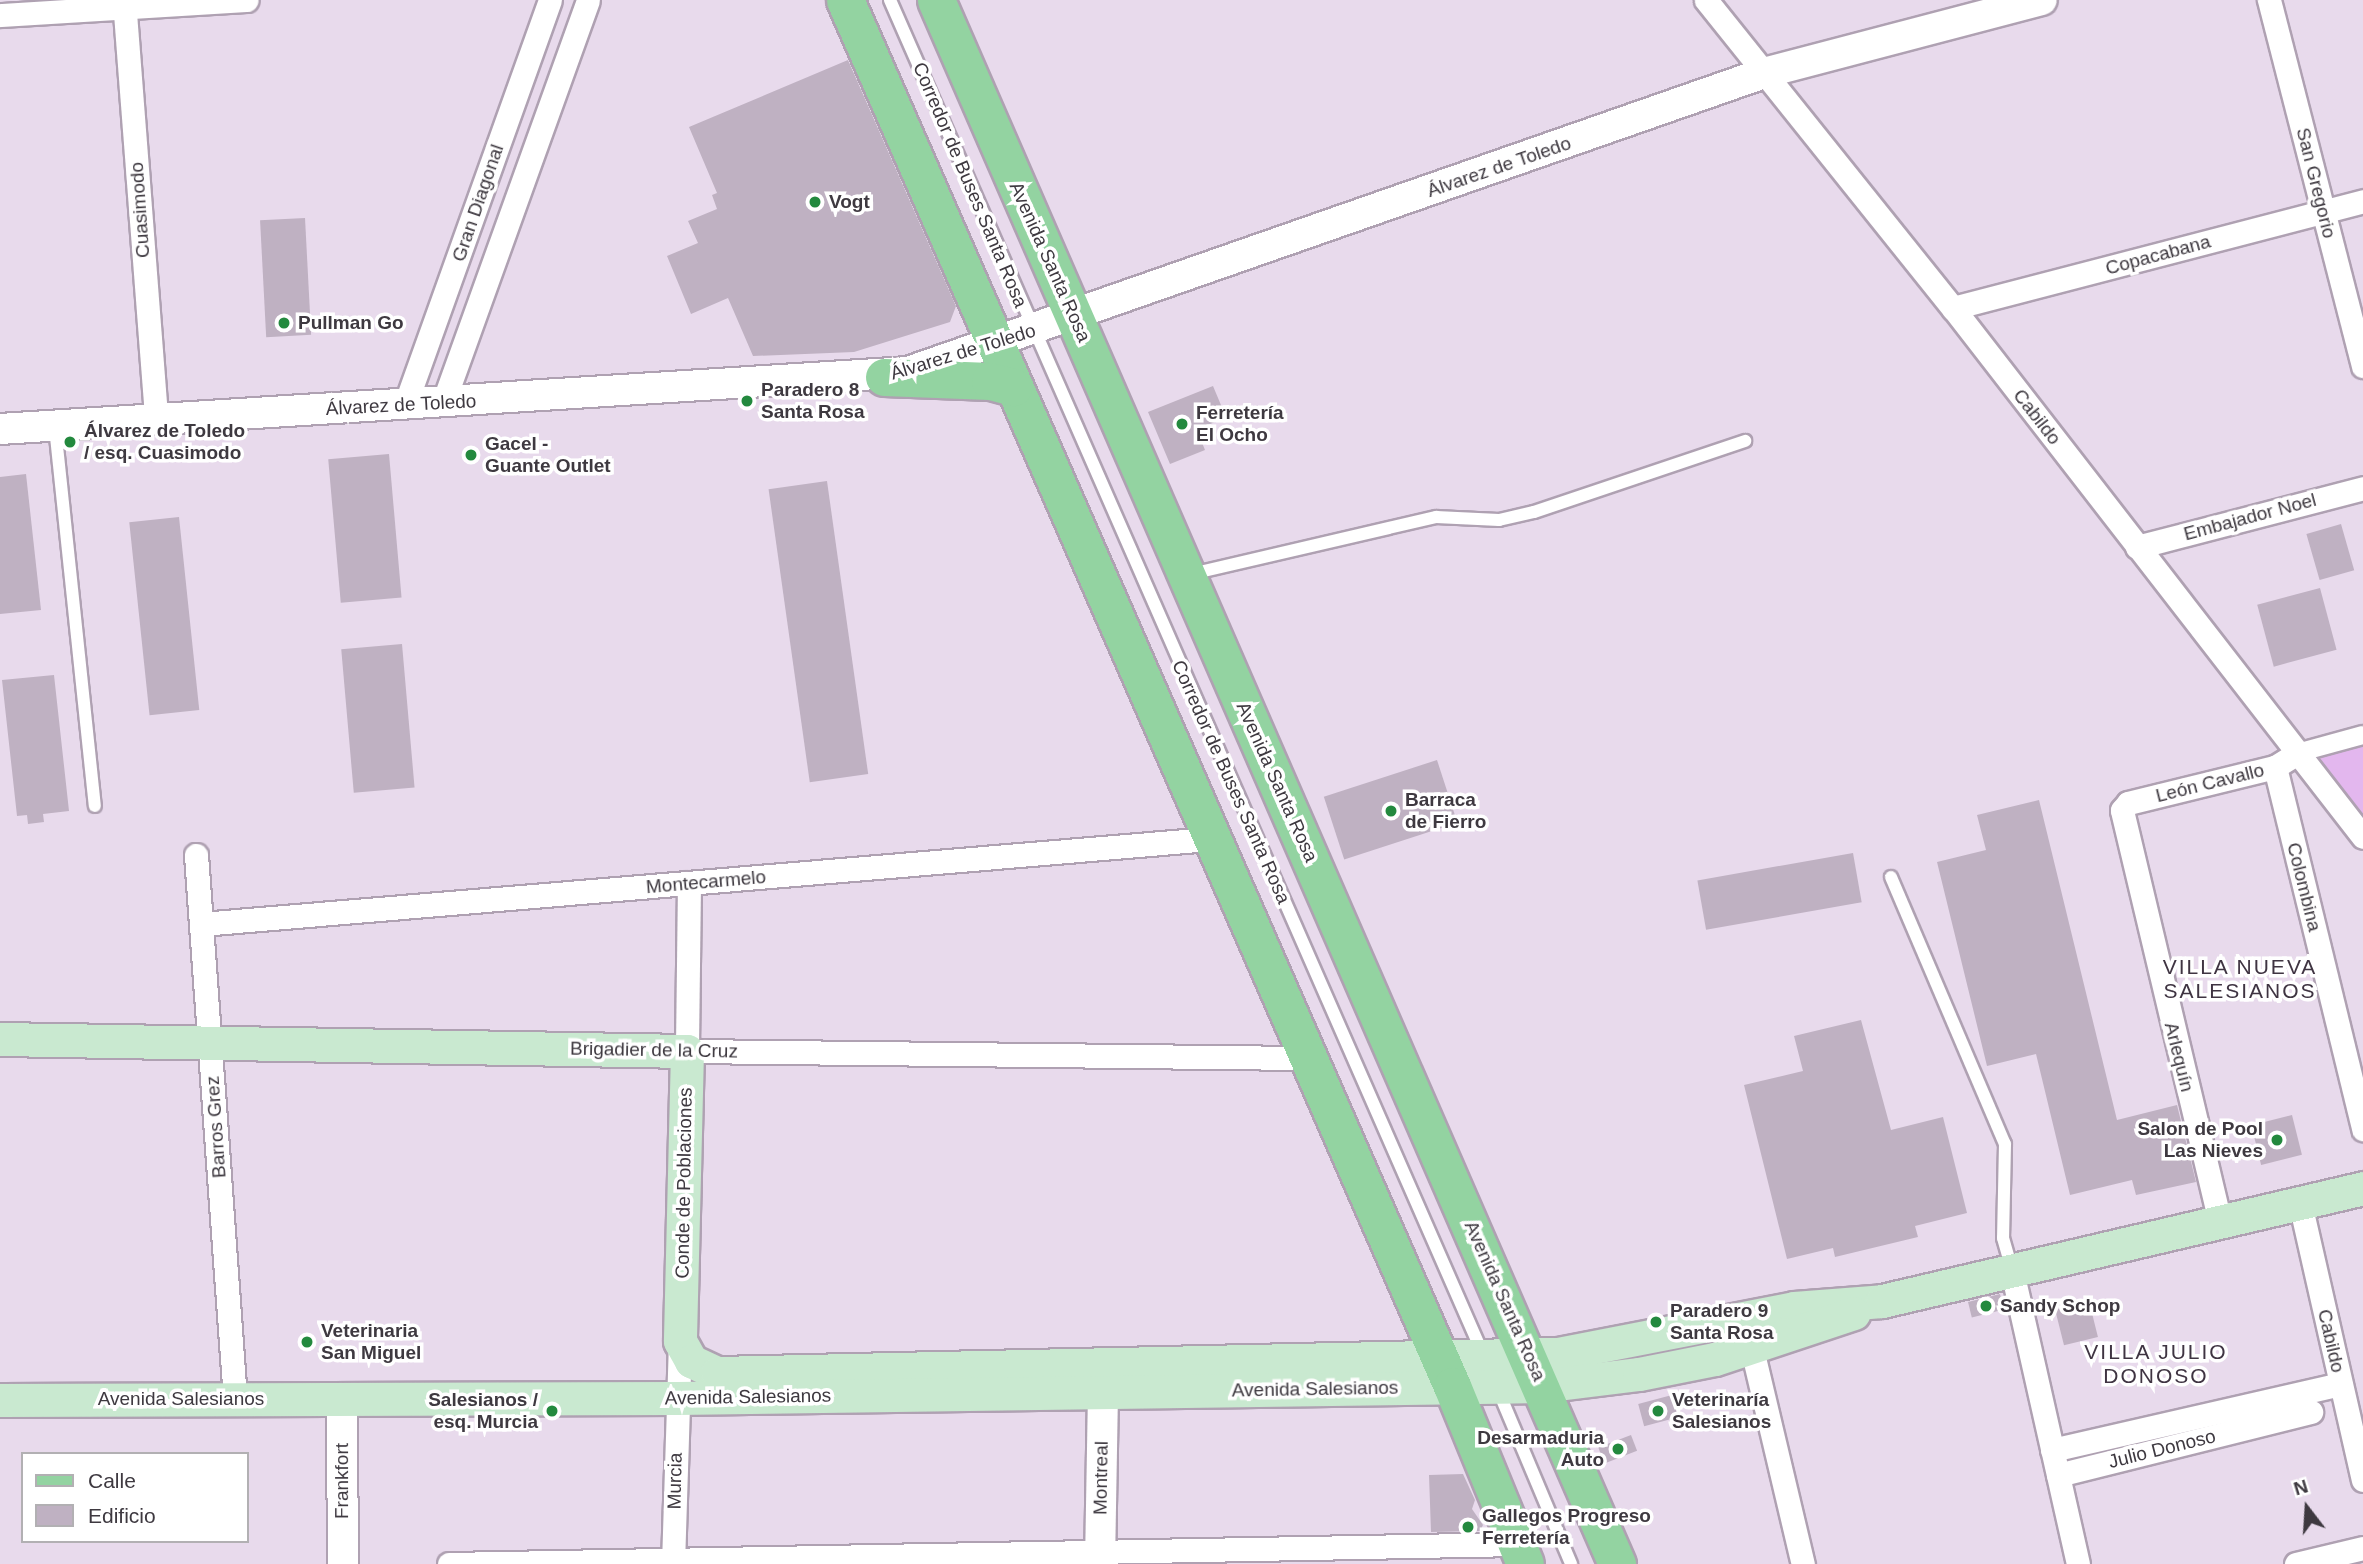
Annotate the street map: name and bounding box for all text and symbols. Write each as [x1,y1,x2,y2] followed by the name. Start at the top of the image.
[908,59,1032,311] street label: Corredor de Buses Santa Rosa
[2291,125,2341,241] street label: San Gregorio
[1424,132,1574,202] street label: Álvarez de Toledo
[447,141,509,265] street label: Gran Diagonal
[125,161,155,259] street label: Cuasimodo
[1004,178,1096,346] street label: Avenida Santa Rosa
[829,191,870,213] place label: Vogt
[807,194,823,210] marker: Vogt
[2103,230,2213,280] street label: Copacabana
[298,312,404,334] place label: Pullman Go
[276,315,292,331] marker: Pullman Go
[887,319,1039,385] street label: Álvarez de Toledo
[761,379,864,423] place label: Paradero 8 Santa Rosa
[2008,385,2066,449] street label: Cabildo
[325,390,477,420] street label: Álvarez de Toledo
[739,393,755,409] marker: Paradero 8 Santa Rosa
[1196,402,1284,446] place label: Ferretería El Ocho
[1174,416,1190,432] marker: Ferretería El Ocho
[84,420,245,464] place label: Álvarez de Toledo / esq. Cuasimodo
[485,433,611,477] place label: Gacel - Guante Outlet
[62,434,78,450] marker: Álvarez de Toledo / esq. Cuasimodo
[463,447,479,463] marker: Gacel - Guante Outlet
[2181,488,2319,546] street label: Embajador Noel
[1167,657,1295,907] street label: Corredor de Buses Santa Rosa
[1231,698,1323,866] street label: Avenida Santa Rosa
[2153,759,2267,807] street label: León Cavallo
[1405,789,1486,833] place label: Barraca de Fierro
[1383,803,1399,819] marker: Barraca de Fierro
[2282,840,2326,934] street label: Colombina
[645,865,767,899] street label: Montecarmelo
[2163,954,2317,1004] district label: VILLA NUEVA SALESIANOS
[2159,1020,2199,1094] street label: Arlequín
[570,1037,738,1063] street label: Brigadier de la Cruz
[201,1075,231,1179] street label: Barros Grez
[671,1087,697,1279] street label: Conde de Poblaciones
[2137,1118,2263,1162] place label: Salon de Pool Las Nieves
[2269,1132,2285,1148] marker: Salon de Pool Las Nieves
[1459,1217,1551,1385] street label: Avenida Santa Rosa
[2000,1295,2120,1317] place label: Sandy Schop
[1978,1298,1994,1314] marker: Sandy Schop
[1670,1300,1773,1344] place label: Paradero 9 Santa Rosa
[2313,1307,2349,1375] street label: Cabildo
[1648,1314,1664,1330] marker: Paradero 9 Santa Rosa
[321,1320,421,1364] place label: Veterinaria San Miguel
[299,1334,315,1350] marker: Veterinaria San Miguel
[2085,1339,2227,1389] district label: VILLA JULIO DONOSO
[1232,1376,1398,1402] street label: Avenida Salesianos
[665,1384,831,1410] street label: Avenida Salesianos
[98,1388,264,1410] street label: Avenida Salesianos
[428,1389,538,1433] place label: Salesianos / esq. Murcia
[1672,1389,1771,1433] place label: Veterinaría Salesianos
[544,1403,560,1419] marker: Salesianos / esq. Murcia
[1650,1403,1666,1419] marker: Veterinaría Salesianos
[2106,1425,2218,1473] street label: Julio Donoso
[1477,1427,1604,1471] place label: Desarmaduria Auto
[1089,1441,1113,1515] street label: Montreal
[1610,1441,1626,1457] marker: Desarmaduria Auto
[331,1443,353,1519] street label: Frankfort
[21,1452,248,1543] legend
[663,1452,687,1510] street label: Murcia
[88,1469,136,1492] text: Calle
[2272,1473,2342,1543] north arrow
[2291,1475,2310,1499] text: N
[88,1504,156,1527] text: Edificio
[1482,1505,1651,1549] place label: Gallegos Progreso Ferretería
[1460,1519,1476,1535] marker: Gallegos Progreso Ferretería

